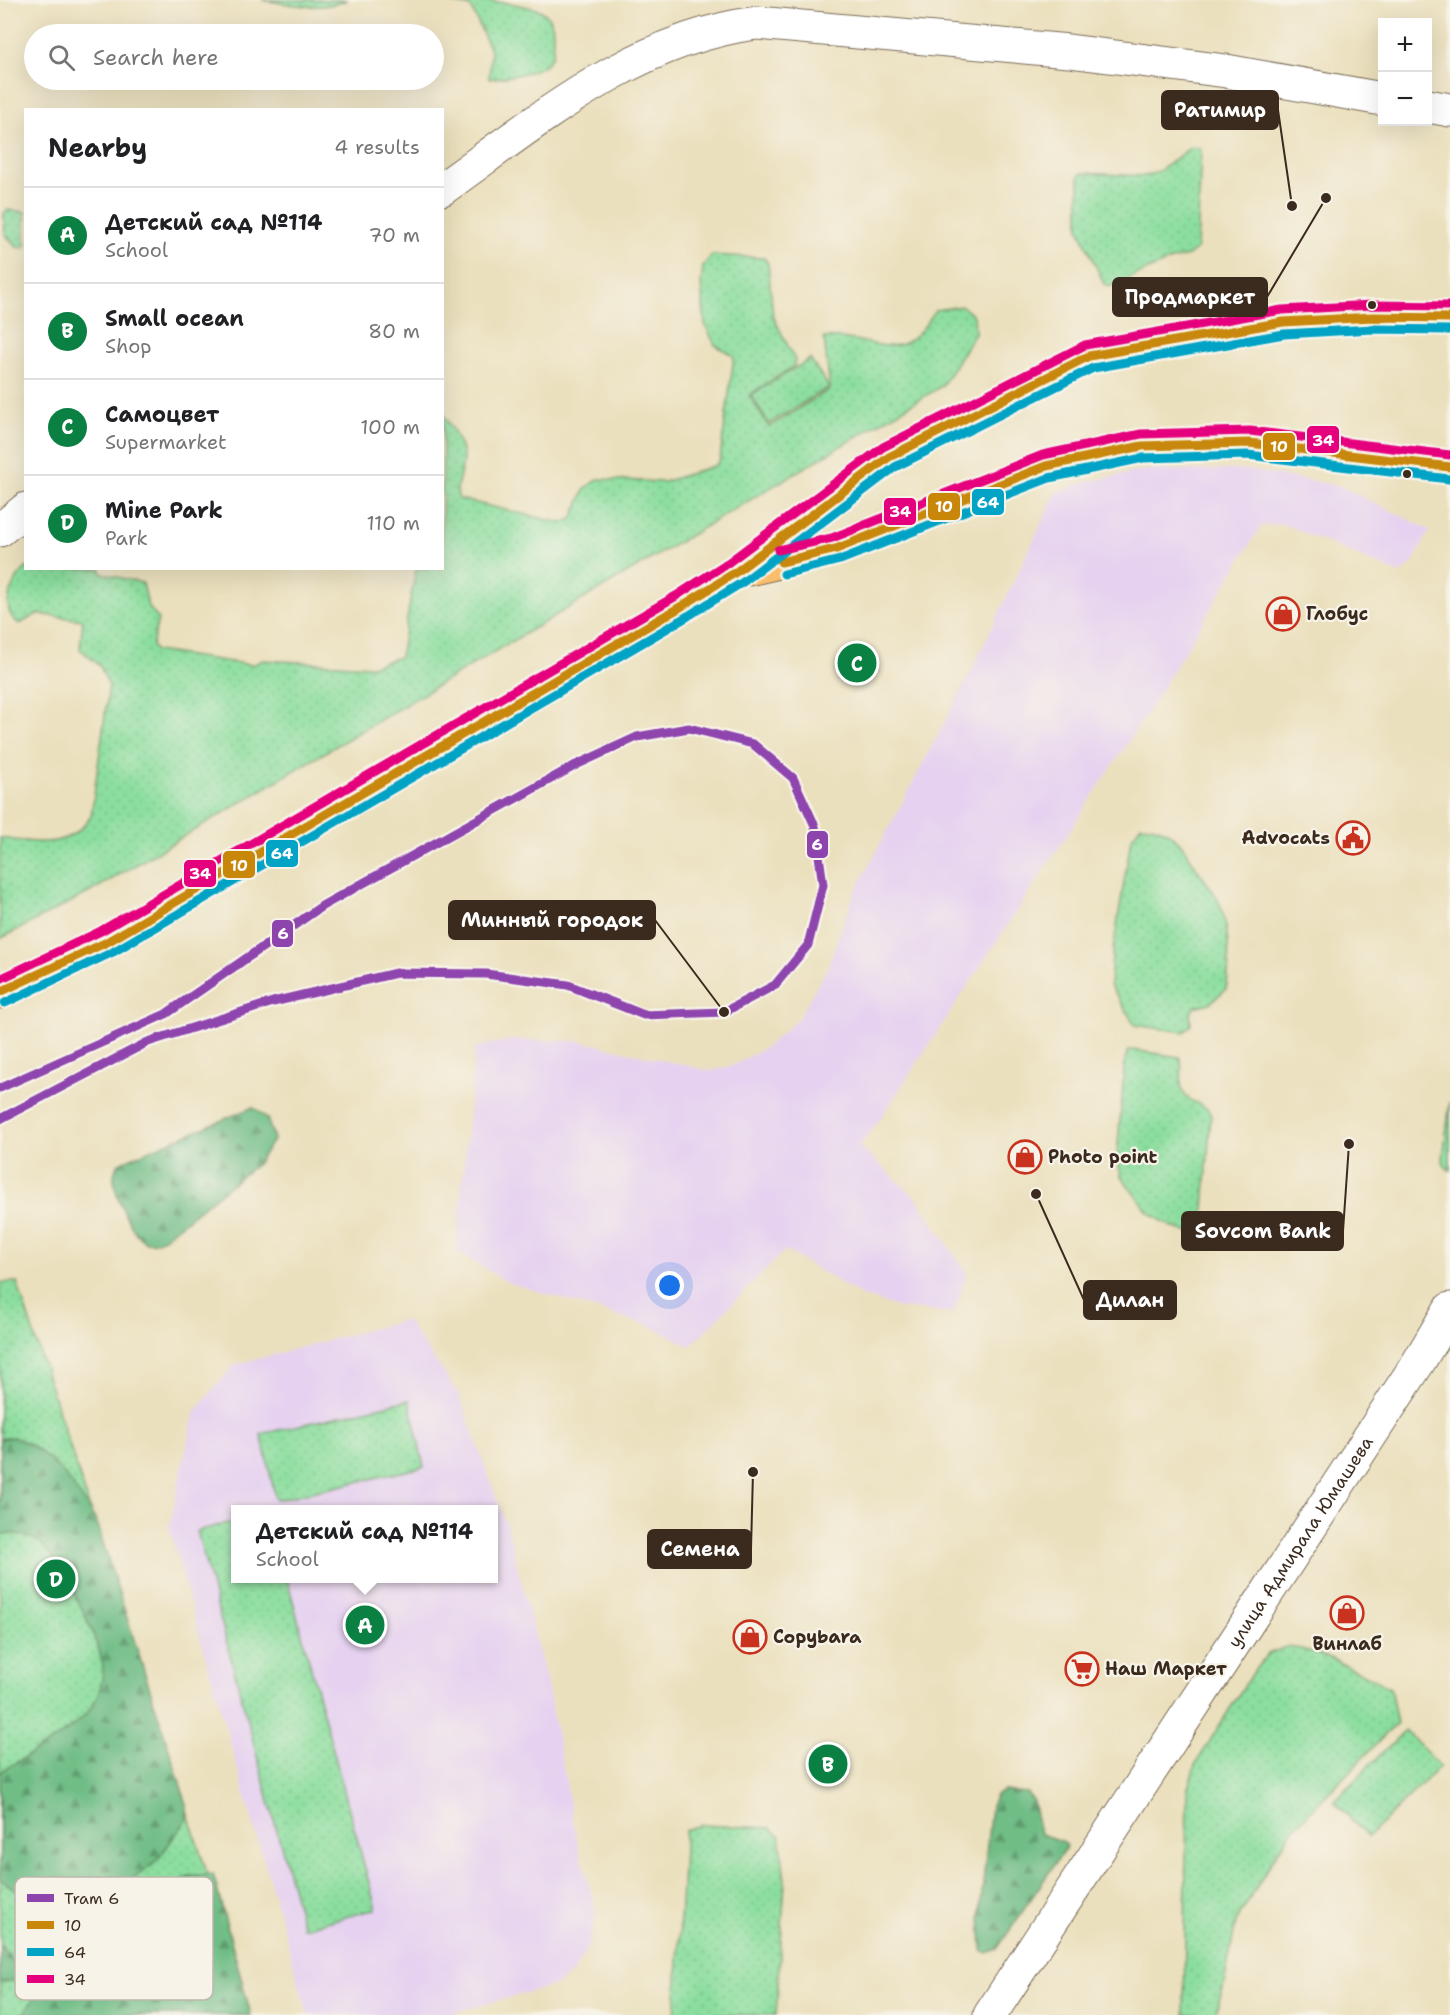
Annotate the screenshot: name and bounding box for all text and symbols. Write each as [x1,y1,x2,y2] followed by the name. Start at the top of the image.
[1378,18,1432,126] map controls
[1378,18,1432,72] button: +
[24,24,444,90] search box
[45,41,78,74] icon: search
[93,43,219,72] text: Search here
[1378,72,1432,126] button: −
[1162,91,1278,129] callout: Ратимир
[1174,97,1266,123] text: Ратимир
[48,130,147,165] text: Nearby
[334,134,420,160] text: 4 results
[105,208,323,237] text: Детский сад №114
[60,222,75,248] text: A
[368,222,420,248] text: 70 m
[105,237,168,263] text: School
[1113,278,1267,316] callout: Продмаркет
[1125,284,1255,310] text: Продмаркет
[1366,299,1378,311] unlabelled marker
[105,304,244,333] text: Small ocean
[61,318,74,344] text: B
[368,318,420,344] text: 80 m
[105,333,152,359] text: Shop
[105,400,219,429] text: Самоцвет
[61,414,74,440] text: C
[360,414,420,440] text: 100 m
[1306,425,1340,454] line badge: 34
[105,429,227,455] text: Supermarket
[1312,430,1334,451] text: 34
[1262,432,1296,461] line badge: 10
[1270,436,1288,457] text: 10
[1401,468,1413,480] unlabelled marker
[971,488,1005,516] line badge: 64
[927,492,961,521] line badge: 10
[977,492,999,513] text: 64
[105,496,223,525] text: Mine Park
[935,496,953,517] text: 10
[883,497,917,526] line badge: 34
[889,501,911,522] text: 34
[60,510,75,536] text: D
[366,510,420,536] text: 110 m
[105,525,148,551] text: Park
[1265,596,1301,632] shop icon: Глобус
[1306,602,1368,626] place label: Глобус
[838,640,876,686] pin: C
[1335,820,1371,856] public building icon: Advocats
[1241,826,1330,850] place label: Advocats
[806,830,829,859] line badge: 6
[811,834,823,855] text: 6
[265,839,299,868] line badge: 64
[271,843,293,864] text: 64
[222,850,256,879] line badge: 10
[230,855,248,876] text: 10
[183,859,217,888] line badge: 34
[189,863,211,884] text: 34
[449,901,655,939] callout: Минный городок
[461,907,644,933] text: Минный городок
[271,919,294,948] line badge: 6
[277,923,289,944] text: 6
[1007,1139,1043,1175] shop icon: Photo point
[1048,1145,1158,1169] place label: Photo point
[1182,1212,1343,1250] callout: Sovcom Bank
[1195,1218,1331,1244] text: Sovcom Bank
[655,1271,684,1300] your location
[1084,1281,1176,1319] callout: Дилан
[1096,1287,1164,1313] text: Дилан
[1222,1431,1379,1652] street label: улица Адмирала Юмашева
[231,1505,498,1583] popup
[256,1517,473,1546] text: Детский сад №114
[648,1530,751,1568] callout: Семена
[660,1536,740,1562] text: Семена
[256,1546,319,1572] text: School
[36,1556,76,1602] pin: D
[1329,1595,1365,1631] shop icon: Винлаб
[346,1602,385,1648] pin: A
[732,1619,768,1655] shop icon: Copybara
[773,1625,862,1649] place label: Copybara
[1312,1632,1382,1656] place label: Винлаб
[1064,1651,1100,1687] supermarket icon: Наш Маркет
[1105,1657,1227,1681] place label: Наш Маркет
[808,1742,848,1786] pin: B
[15,1877,213,2000] legend
[64,1888,119,1909] text: Tram 6
[64,1915,81,1936] text: 10
[64,1942,86,1963] text: 64
[64,1969,86,1990] text: 34

